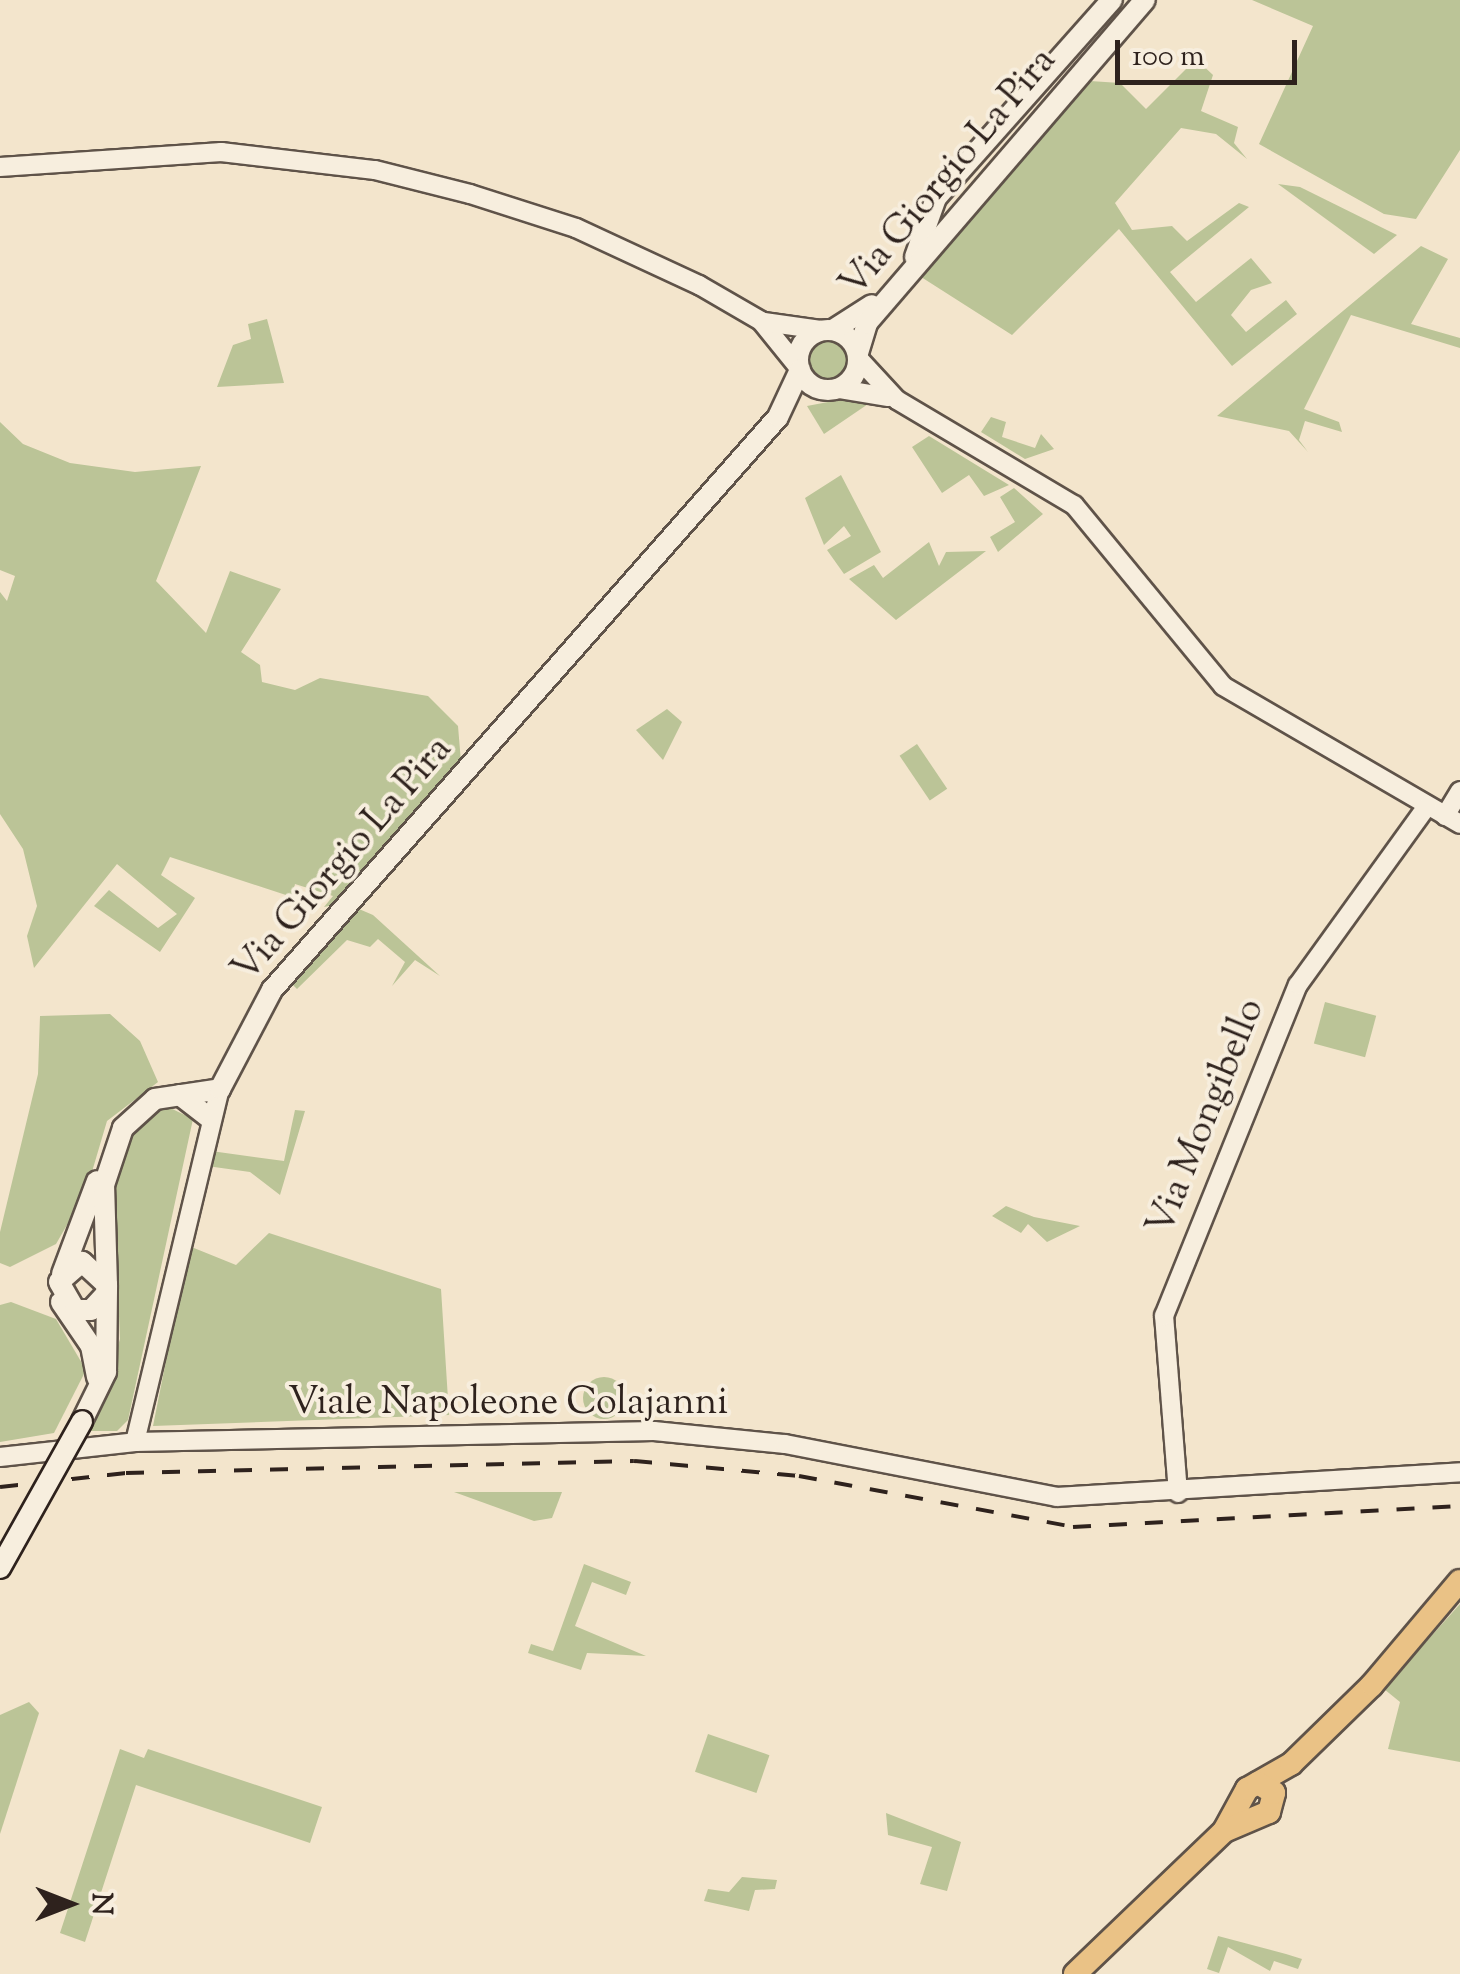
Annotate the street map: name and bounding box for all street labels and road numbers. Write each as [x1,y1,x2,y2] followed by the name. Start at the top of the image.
[832,40,1068,308] street label: Via Giorgio La Pira
[225,729,463,993] street label: Via Giorgio La Pira
[1140,993,1276,1243] street label: Via Mongibello
[288,1382,728,1428] street label: Viale Napoleone Colajanni

